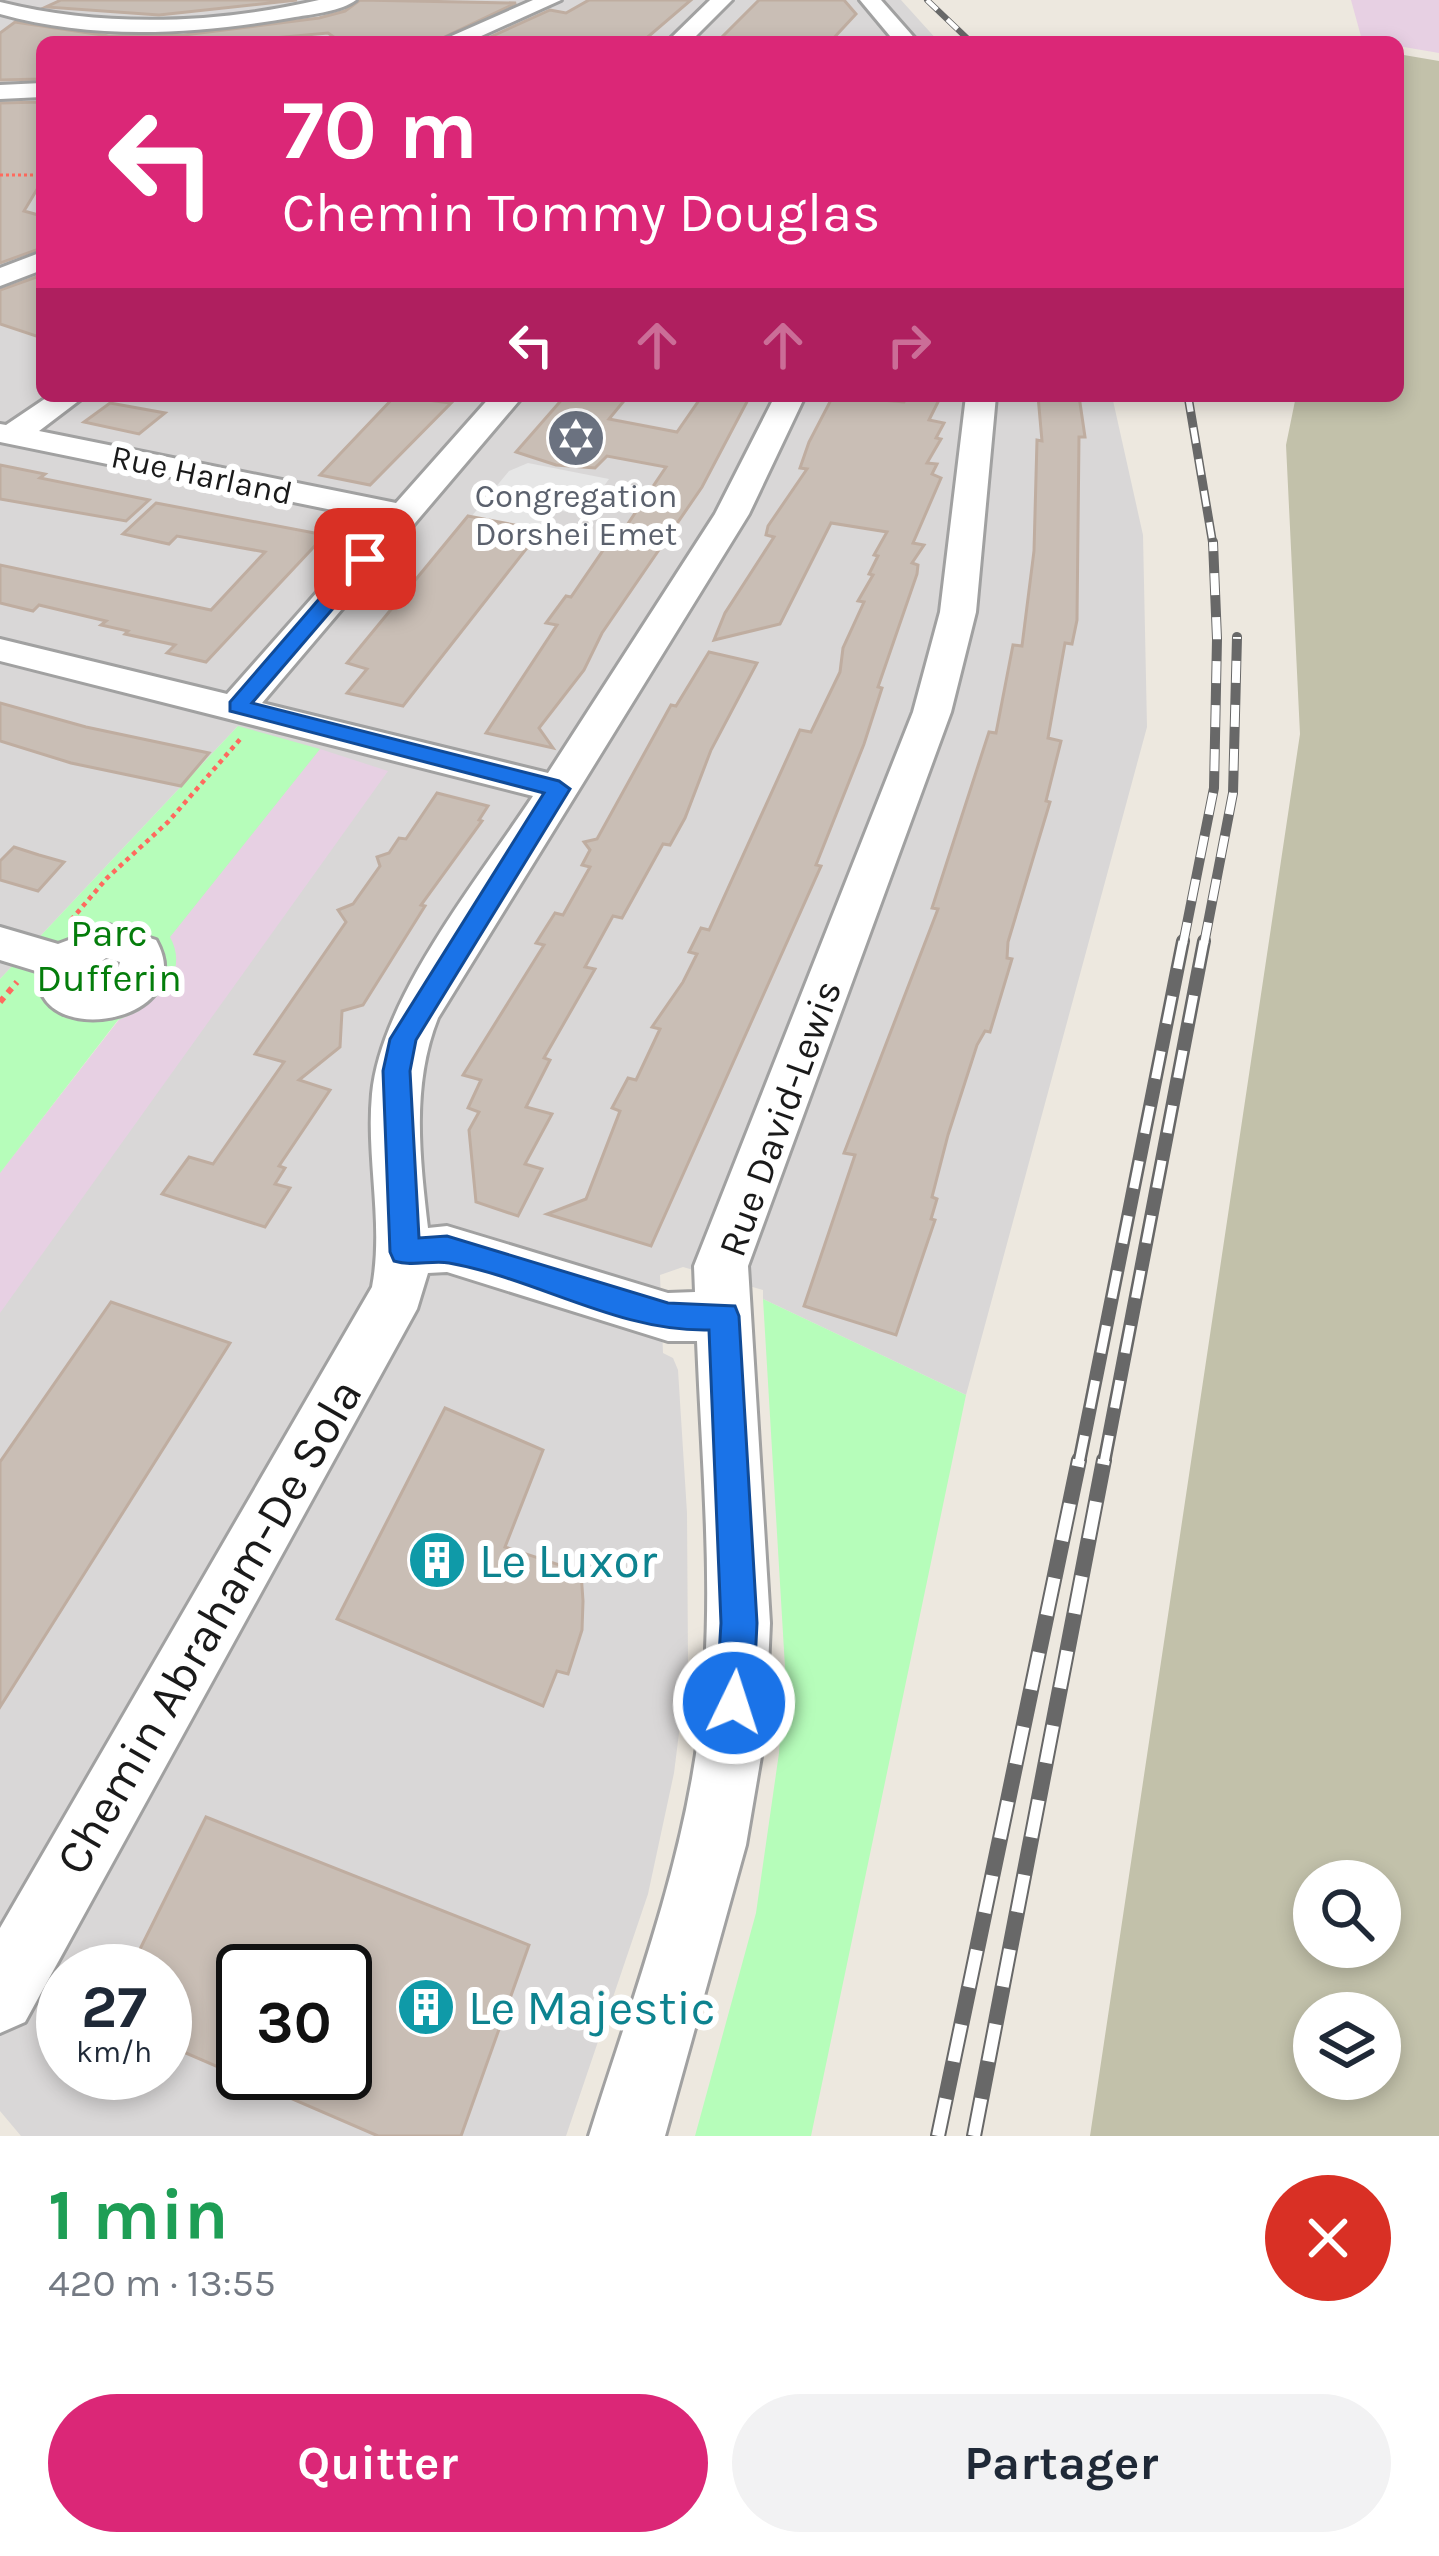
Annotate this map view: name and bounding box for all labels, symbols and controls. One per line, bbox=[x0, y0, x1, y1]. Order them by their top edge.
text: 70 m bbox=[282, 81, 478, 179]
icon: left bbox=[84, 84, 240, 240]
text: Chemin Tommy Douglas bbox=[282, 181, 880, 245]
icon: left bbox=[498, 312, 564, 378]
icon: ahead bbox=[624, 312, 690, 378]
icon: ahead bbox=[750, 312, 816, 378]
icon: right bbox=[876, 312, 942, 378]
synagogue icon: Congregation Dorshei Emet bbox=[545, 407, 607, 469]
street label: Rue Harland bbox=[108, 437, 296, 513]
place label: Congregation Dorshei Emet bbox=[475, 477, 677, 553]
pin bbox=[314, 508, 416, 610]
icon: arrive bbox=[332, 526, 398, 592]
park label: Parc Dufferin bbox=[36, 910, 182, 1001]
street label: Rue David-Lewis bbox=[709, 974, 851, 1263]
street label: Chemin Abraham-De Sola bbox=[44, 1369, 374, 1884]
building icon: Le Luxor bbox=[406, 1529, 468, 1591]
place label: Le Luxor bbox=[479, 1533, 658, 1589]
position arrow bbox=[671, 1640, 797, 1766]
map controls bbox=[1293, 1860, 1401, 2100]
button: search bbox=[1293, 1860, 1401, 1968]
speed limit sign: 30 bbox=[216, 1944, 372, 2100]
text: 27 bbox=[81, 1972, 147, 2042]
building icon: Le Majestic bbox=[395, 1976, 457, 2038]
place label: Le Majestic bbox=[468, 1980, 716, 2037]
button: layers bbox=[1293, 1992, 1401, 2100]
text: km/h bbox=[76, 2034, 152, 2070]
text: 1 min bbox=[48, 2173, 229, 2257]
button: close bbox=[1265, 2175, 1391, 2301]
text: 420 m · 13:55 bbox=[48, 2260, 276, 2306]
button: Quitter bbox=[48, 2394, 708, 2532]
button: Partager bbox=[732, 2394, 1391, 2532]

